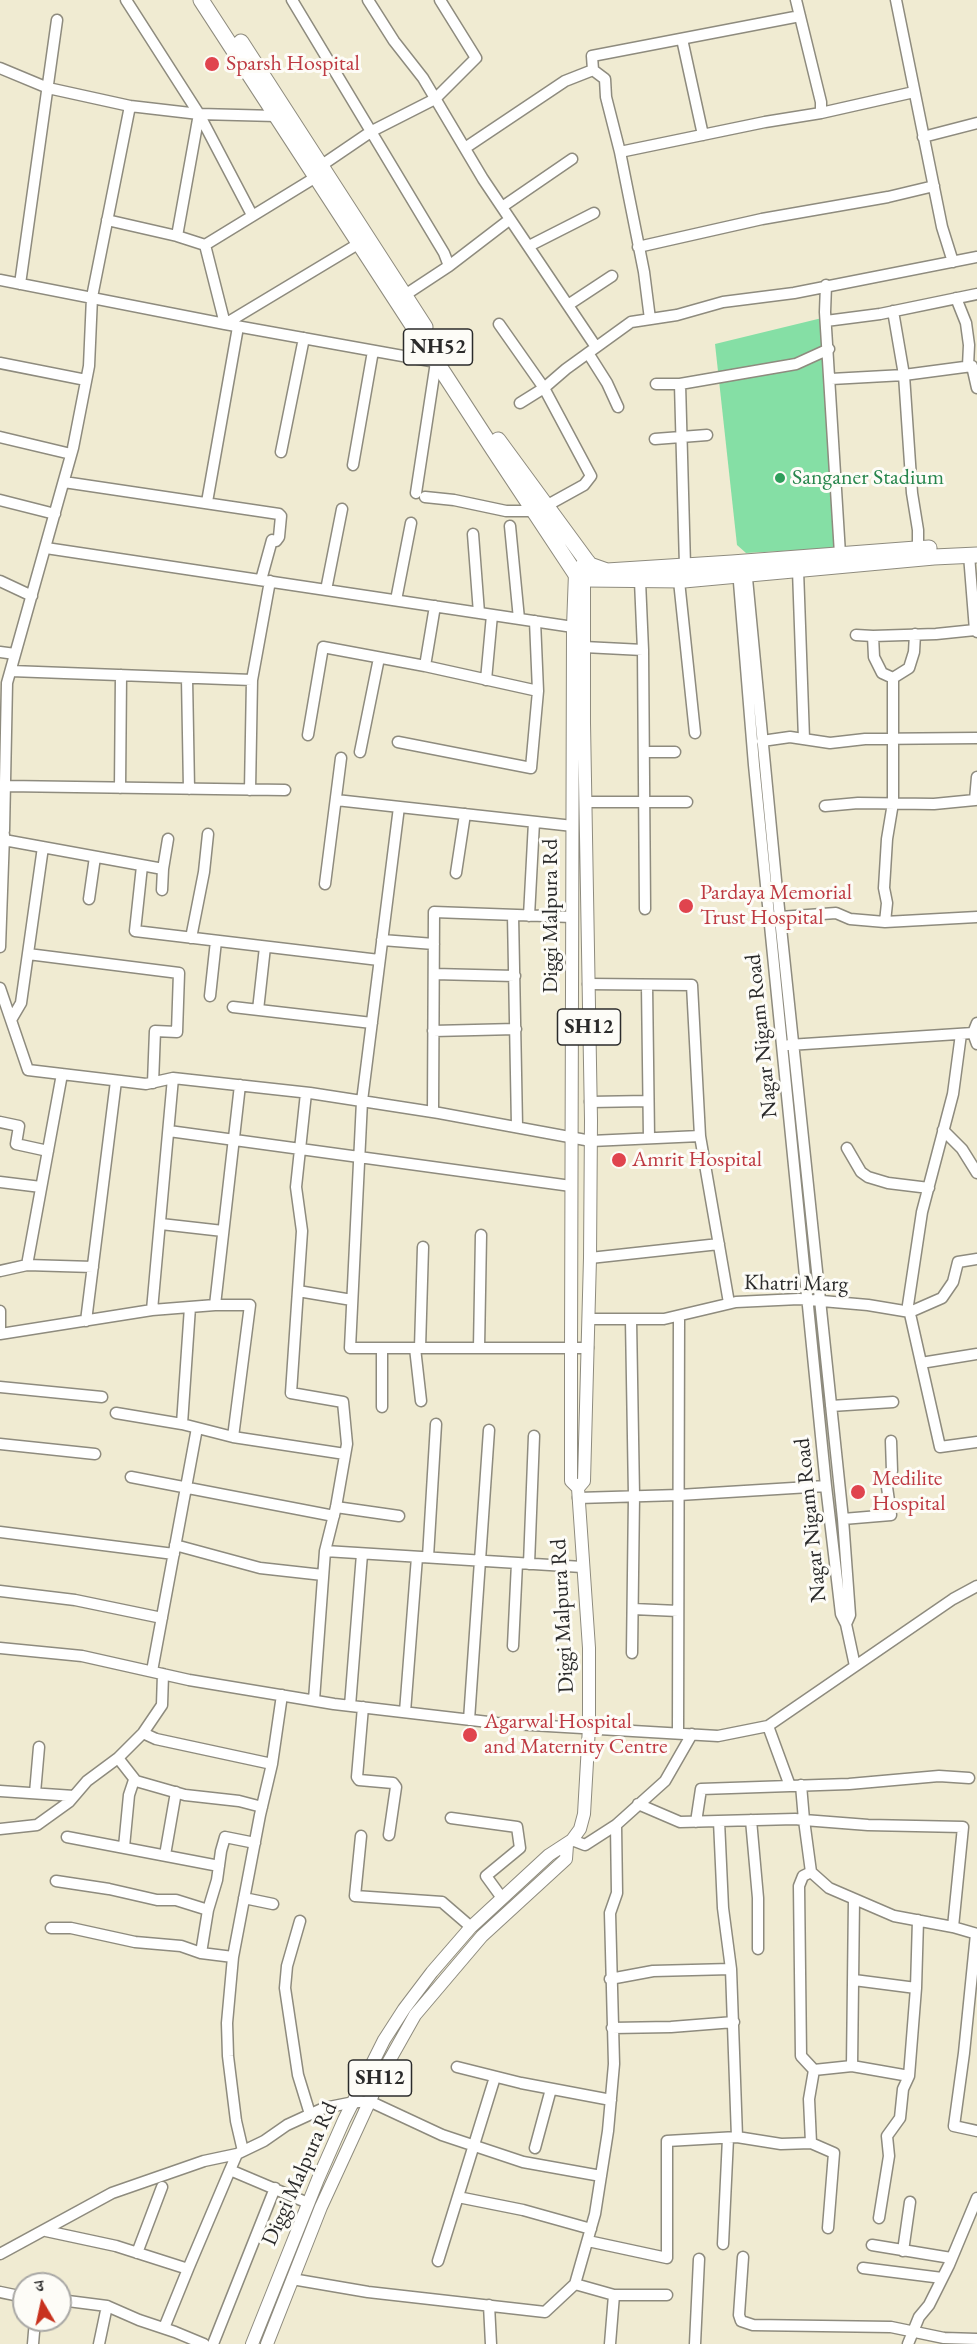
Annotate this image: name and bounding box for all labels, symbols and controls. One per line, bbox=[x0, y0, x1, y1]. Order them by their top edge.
place label: Sparsh Hospital bbox=[226, 51, 360, 77]
marker: Sparsh Hospital bbox=[203, 55, 221, 73]
road number: NH52 bbox=[404, 329, 472, 365]
place label: Sanganer Stadium bbox=[792, 465, 944, 491]
marker: Sanganer Stadium bbox=[773, 471, 787, 485]
street label: Diggi Malpura Rd bbox=[538, 839, 564, 993]
place label: Pardaya Memorial Trust Hospital bbox=[700, 880, 852, 932]
marker: Pardaya Memorial Trust Hospital bbox=[677, 897, 695, 915]
street label: Nagar Nigam Road bbox=[740, 953, 784, 1119]
road number: SH12 bbox=[558, 1009, 620, 1045]
place label: Amrit Hospital bbox=[632, 1147, 762, 1173]
marker: Amrit Hospital bbox=[610, 1151, 628, 1169]
street label: Khatri Marg bbox=[744, 1270, 848, 1298]
street label: Nagar Nigam Road bbox=[789, 1437, 833, 1603]
place label: Medilite Hospital bbox=[872, 1466, 946, 1518]
marker: Medilite Hospital bbox=[849, 1483, 867, 1501]
street label: Diggi Malpura Rd bbox=[546, 1538, 580, 1694]
place label: Agarwal Hospital and Maternity Centre bbox=[484, 1709, 668, 1760]
marker: Agarwal Hospital and Maternity Centre bbox=[461, 1726, 479, 1744]
road number: SH12 bbox=[348, 2060, 412, 2096]
street label: Diggi Malpura Rd bbox=[256, 2098, 344, 2250]
north arrow bbox=[12, 2272, 72, 2332]
text: उ bbox=[34, 2275, 45, 2297]

